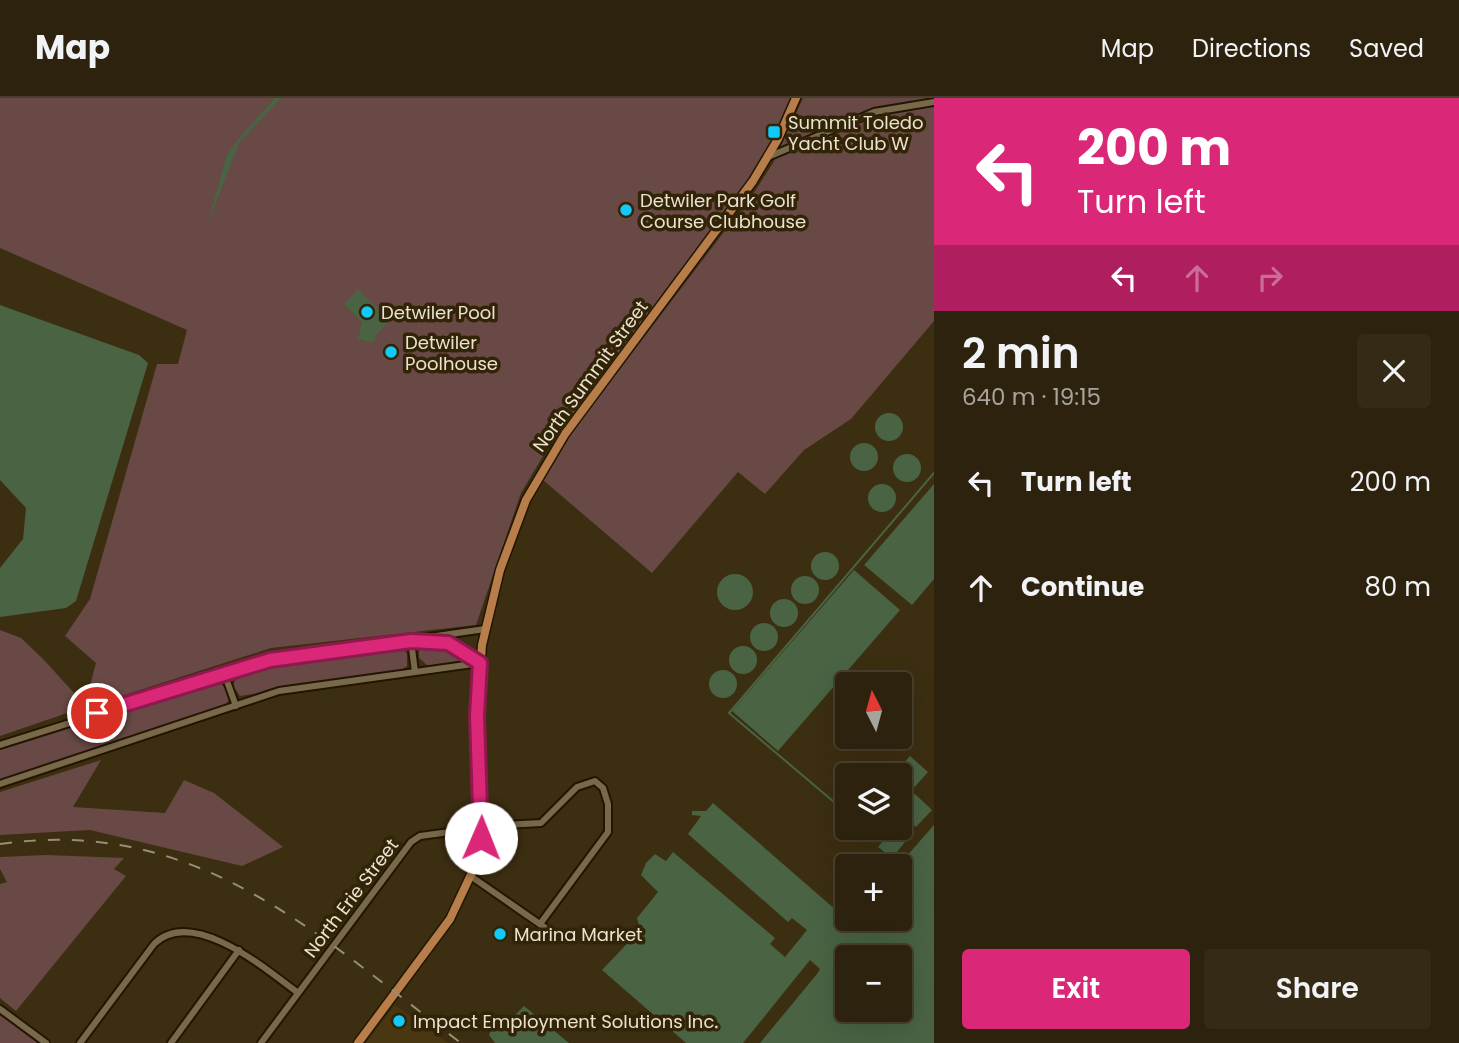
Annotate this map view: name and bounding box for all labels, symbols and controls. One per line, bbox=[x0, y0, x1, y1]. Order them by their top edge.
text: Map bbox=[35, 24, 110, 71]
text: Map bbox=[1101, 32, 1154, 65]
text: Directions bbox=[1192, 32, 1311, 65]
text: Saved bbox=[1349, 32, 1424, 65]
place label: Summit Toledo Yacht Club W bbox=[788, 110, 924, 156]
text: 200 m bbox=[1077, 114, 1231, 182]
marker: Summit Toledo Yacht Club W bbox=[766, 124, 782, 140]
icon: left bbox=[962, 126, 1053, 217]
text: Turn left bbox=[1077, 179, 1206, 224]
place label: Detwiler Park Golf Course Clubhouse bbox=[640, 188, 806, 234]
marker: Detwiler Park Golf Course Clubhouse bbox=[618, 202, 634, 218]
icon: left bbox=[1105, 259, 1143, 297]
icon: ahead bbox=[1178, 259, 1216, 297]
icon: right bbox=[1251, 259, 1289, 297]
street label: North Summit Street bbox=[527, 295, 653, 457]
place label: Detwiler Pool bbox=[381, 300, 496, 325]
marker: Detwiler Pool bbox=[359, 304, 375, 320]
text: 2 min bbox=[962, 324, 1080, 383]
place label: Detwiler Poolhouse bbox=[405, 330, 498, 376]
button: close bbox=[1357, 334, 1431, 408]
marker: Detwiler Poolhouse bbox=[383, 344, 399, 360]
text: 640 m · 19:15 bbox=[962, 381, 1101, 413]
icon: left bbox=[962, 464, 1000, 502]
text: Turn left bbox=[1021, 464, 1132, 500]
text: 200 m bbox=[1350, 464, 1431, 500]
icon: ahead bbox=[962, 569, 1000, 607]
text: Continue bbox=[1021, 569, 1144, 605]
text: 80 m bbox=[1365, 569, 1431, 605]
north arrow bbox=[835, 672, 912, 749]
map controls bbox=[835, 672, 912, 1022]
pin bbox=[67, 683, 127, 743]
icon: arrive bbox=[78, 694, 116, 732]
button: layers bbox=[835, 763, 912, 840]
position arrow bbox=[444, 801, 518, 875]
street label: North Erie Street bbox=[298, 833, 404, 963]
button: + bbox=[835, 854, 912, 931]
place label: Marina Market bbox=[514, 922, 643, 947]
marker: Marina Market bbox=[492, 926, 508, 942]
button: − bbox=[835, 945, 912, 1022]
button: Exit bbox=[962, 949, 1190, 1029]
button: Share bbox=[1204, 949, 1431, 1029]
place label: Impact Employment Solutions Inc. bbox=[413, 1009, 718, 1034]
marker: Impact Employment Solutions Inc. bbox=[391, 1013, 407, 1029]

